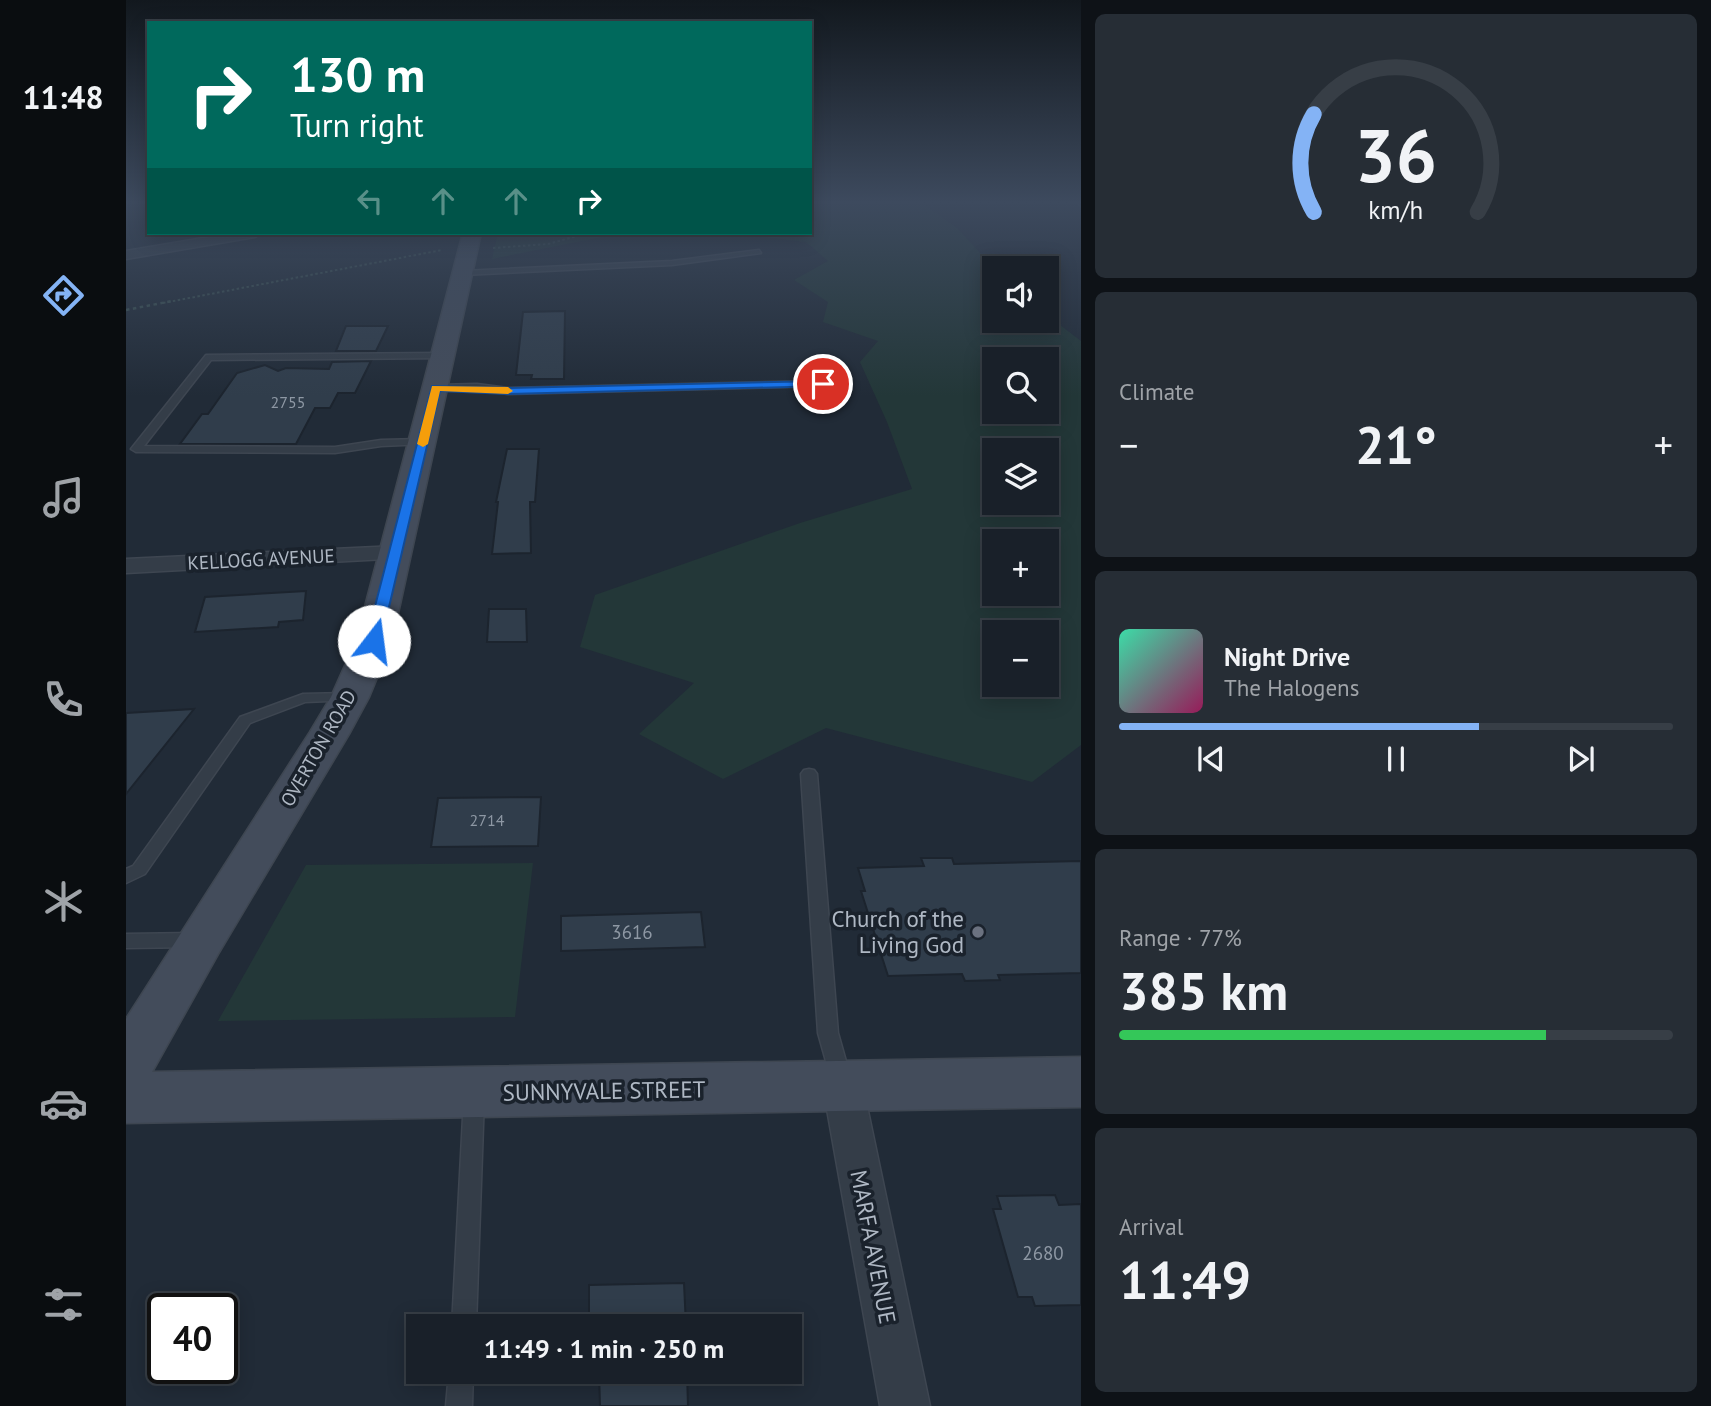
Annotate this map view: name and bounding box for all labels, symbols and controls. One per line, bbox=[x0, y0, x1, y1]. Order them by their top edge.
text: 130 m bbox=[290, 42, 425, 106]
icon: right bbox=[175, 49, 266, 140]
text: 11:48 bbox=[22, 76, 104, 118]
text: Turn right bbox=[290, 104, 424, 146]
text: 36 bbox=[1355, 109, 1437, 203]
icon: left bbox=[351, 182, 389, 220]
icon: ahead bbox=[424, 182, 462, 220]
icon: ahead bbox=[497, 182, 535, 220]
icon: right bbox=[570, 182, 608, 220]
text: km/h bbox=[1369, 194, 1423, 226]
map controls bbox=[982, 256, 1059, 697]
button: sound bbox=[982, 256, 1059, 333]
icon: directions bbox=[39, 271, 88, 320]
button: search bbox=[982, 347, 1059, 424]
pin bbox=[793, 354, 853, 414]
icon: arrive bbox=[804, 365, 842, 403]
text: Climate bbox=[1119, 377, 1194, 406]
house number: 2755 bbox=[271, 392, 305, 412]
text: 21° bbox=[1355, 411, 1437, 478]
text: − bbox=[1119, 420, 1138, 469]
text: + bbox=[1654, 420, 1673, 469]
button: layers bbox=[982, 438, 1059, 515]
icon: music bbox=[39, 473, 88, 522]
button: + bbox=[982, 529, 1059, 606]
street label: KELLOGG AVENUE bbox=[187, 543, 335, 575]
position arrow bbox=[337, 604, 411, 678]
button: − bbox=[982, 620, 1059, 697]
text: Night Drive bbox=[1224, 640, 1350, 673]
text: The Halogens bbox=[1224, 673, 1359, 702]
icon: phone bbox=[39, 675, 88, 724]
street label: OVERTON ROAD bbox=[275, 685, 361, 811]
icon: previous bbox=[1192, 740, 1230, 778]
icon: pause bbox=[1377, 740, 1415, 778]
icon: next bbox=[1562, 740, 1600, 778]
house number: 2714 bbox=[470, 810, 505, 830]
icon: climate bbox=[39, 877, 88, 926]
place label: Church of the Living God bbox=[831, 904, 964, 959]
house number: 3616 bbox=[611, 920, 653, 944]
text: Range · 77% bbox=[1119, 923, 1242, 952]
marker: Church of the Living God bbox=[970, 924, 986, 940]
text: 385 km bbox=[1119, 957, 1288, 1024]
street label: SUNNYVALE STREET bbox=[502, 1074, 706, 1107]
icon: car bbox=[39, 1079, 88, 1128]
street label: MARFA AVENUE bbox=[844, 1168, 903, 1326]
text: Arrival bbox=[1119, 1212, 1183, 1241]
house number: 2680 bbox=[1022, 1241, 1064, 1265]
text: 11:49 bbox=[1119, 1246, 1251, 1313]
icon: filters bbox=[39, 1280, 88, 1329]
speed limit sign: 40 bbox=[147, 1293, 238, 1384]
text: 11:49 · 1 min · 250 m bbox=[484, 1332, 724, 1365]

